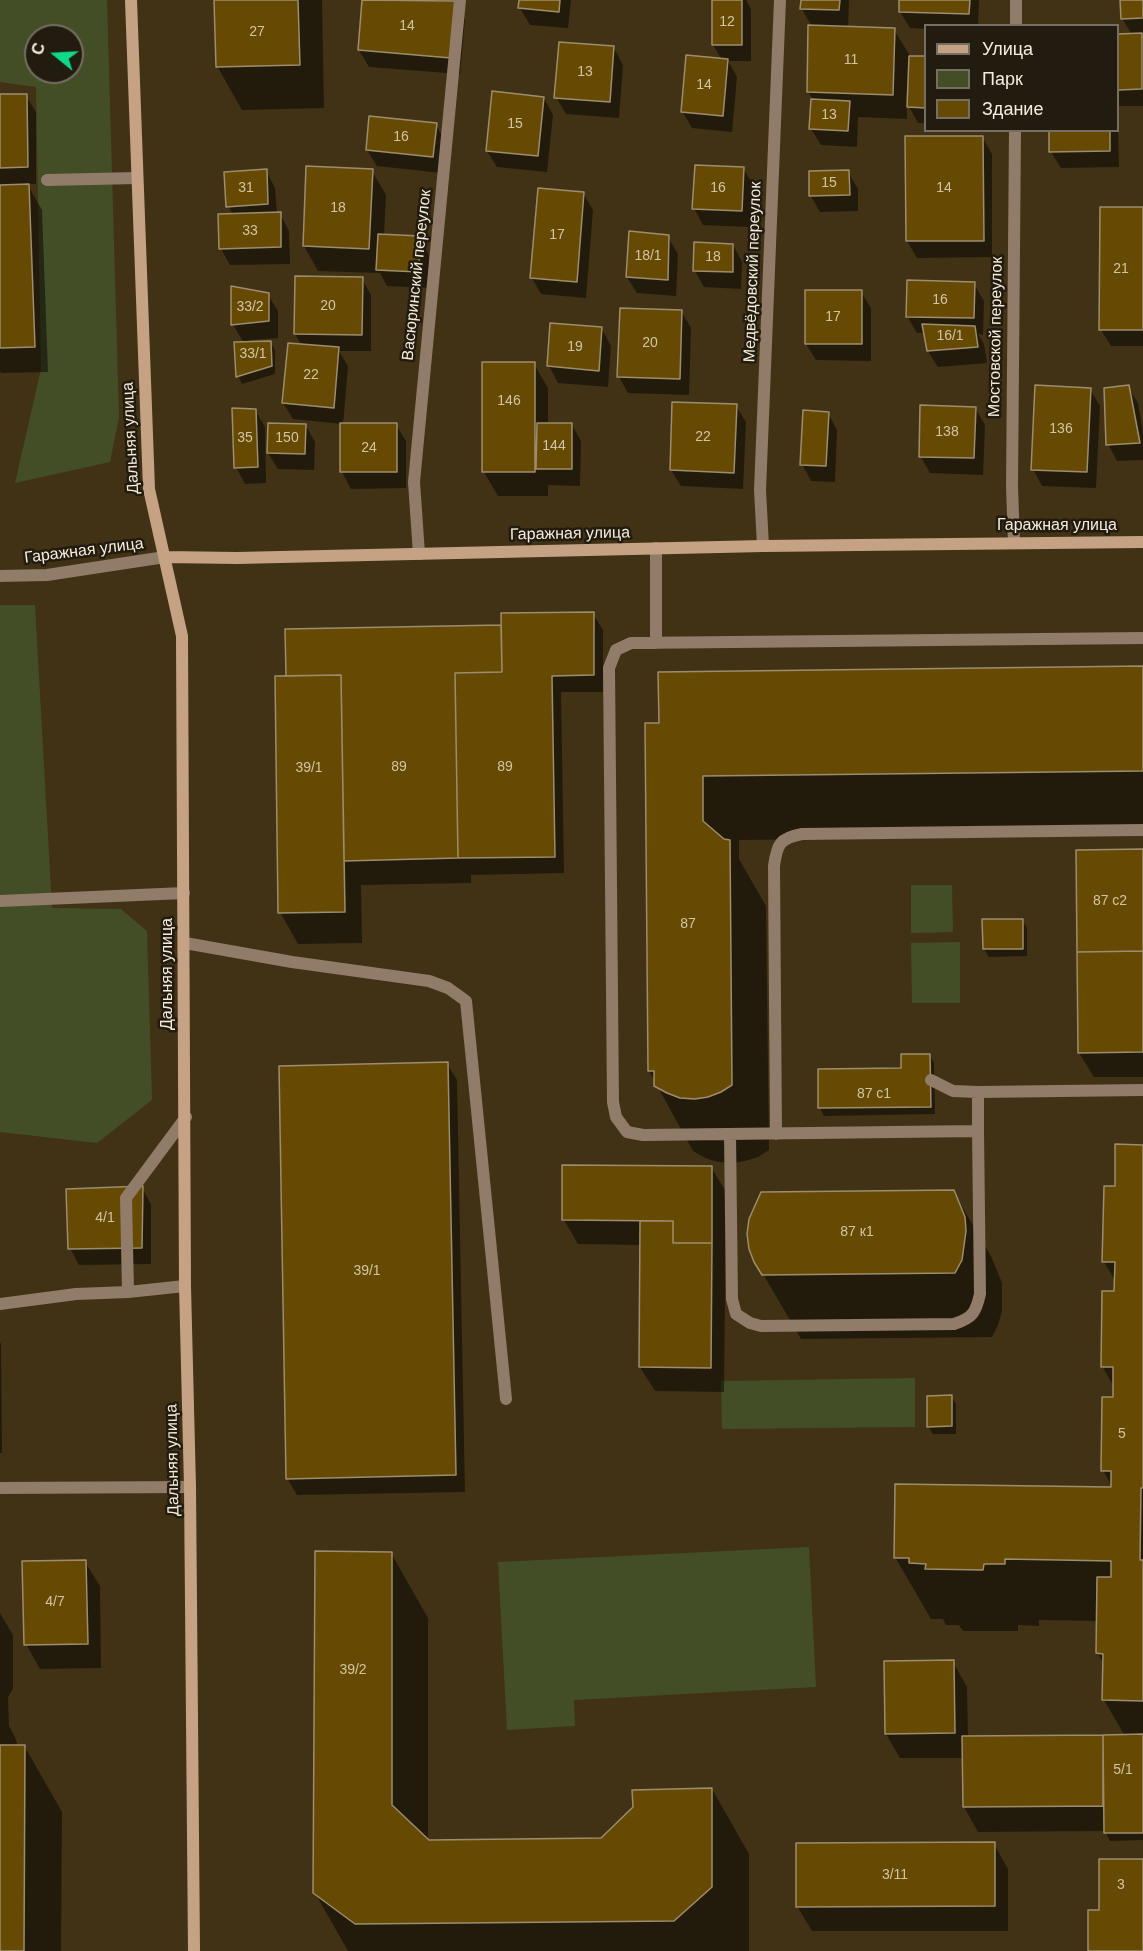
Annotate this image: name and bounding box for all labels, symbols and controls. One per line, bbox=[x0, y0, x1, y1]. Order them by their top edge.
house number: 12 bbox=[719, 14, 735, 30]
house number: 14 bbox=[399, 18, 415, 34]
north arrow bbox=[24, 24, 84, 84]
house number: 27 bbox=[249, 24, 265, 40]
legend bbox=[924, 24, 1119, 132]
text: Улица bbox=[982, 39, 1033, 59]
text: С bbox=[28, 41, 48, 57]
house number: 11 bbox=[844, 52, 858, 68]
house number: 13 bbox=[577, 64, 593, 80]
text: Парк bbox=[982, 69, 1023, 89]
house number: 14 bbox=[696, 77, 712, 93]
text: Здание bbox=[982, 99, 1043, 119]
house number: 13 bbox=[821, 107, 837, 123]
house number: 15 bbox=[507, 116, 523, 132]
house number: 16 bbox=[393, 129, 409, 145]
house number: 15 bbox=[821, 175, 837, 191]
house number: 31 bbox=[238, 180, 254, 196]
house number: 16 bbox=[710, 180, 726, 196]
house number: 14 bbox=[936, 180, 952, 196]
street label: Медвёдовский переулок bbox=[740, 181, 766, 363]
street label: Васюринский переулок bbox=[398, 189, 436, 361]
house number: 18 bbox=[330, 200, 346, 216]
house number: 33 bbox=[242, 223, 258, 239]
house number: 17 bbox=[549, 227, 565, 243]
house number: 18/1 bbox=[634, 248, 662, 264]
house number: 18 bbox=[705, 249, 721, 265]
street label: Мостовской переулок bbox=[985, 257, 1007, 417]
house number: 21 bbox=[1113, 261, 1129, 277]
house number: 16 bbox=[932, 292, 948, 308]
house number: 20 bbox=[320, 298, 336, 314]
house number: 33/2 bbox=[236, 299, 264, 315]
house number: 17 bbox=[825, 309, 841, 325]
house number: 16/1 bbox=[936, 328, 964, 344]
house number: 20 bbox=[642, 335, 658, 351]
house number: 19 bbox=[567, 339, 583, 355]
house number: 33/1 bbox=[239, 346, 267, 362]
house number: 22 bbox=[303, 367, 319, 383]
street label: Дальняя улица bbox=[118, 382, 144, 494]
house number: 146 bbox=[497, 393, 521, 409]
house number: 136 bbox=[1049, 421, 1073, 437]
house number: 138 bbox=[935, 424, 959, 440]
house number: 22 bbox=[695, 429, 711, 445]
house number: 35 bbox=[237, 430, 253, 446]
house number: 150 bbox=[275, 430, 299, 446]
house number: 144 bbox=[542, 438, 566, 454]
house number: 24 bbox=[361, 440, 377, 456]
street label: Гаражная улица bbox=[997, 516, 1117, 536]
street label: Гаражная улица bbox=[510, 523, 630, 545]
street label: Гаражная улица bbox=[23, 534, 145, 568]
house number: 89 bbox=[391, 759, 407, 775]
house number: 89 bbox=[497, 759, 513, 775]
house number: 39/1 bbox=[295, 760, 323, 776]
house number: 87 с2 bbox=[1093, 893, 1127, 909]
house number: 87 bbox=[680, 916, 696, 932]
street label: Дальняя улица bbox=[158, 918, 178, 1030]
house number: 87 с1 bbox=[857, 1086, 891, 1102]
house number: 4/1 bbox=[95, 1210, 115, 1226]
house number: 87 к1 bbox=[840, 1224, 874, 1240]
house number: 39/1 bbox=[353, 1263, 381, 1279]
street label: Дальняя улица bbox=[162, 1404, 184, 1516]
house number: 5 bbox=[1118, 1426, 1126, 1442]
house number: 4/7 bbox=[45, 1594, 65, 1610]
house number: 39/2 bbox=[339, 1662, 367, 1678]
house number: 5/1 bbox=[1113, 1762, 1133, 1778]
house number: 3/11 bbox=[882, 1867, 908, 1883]
house number: 3 bbox=[1117, 1877, 1125, 1893]

